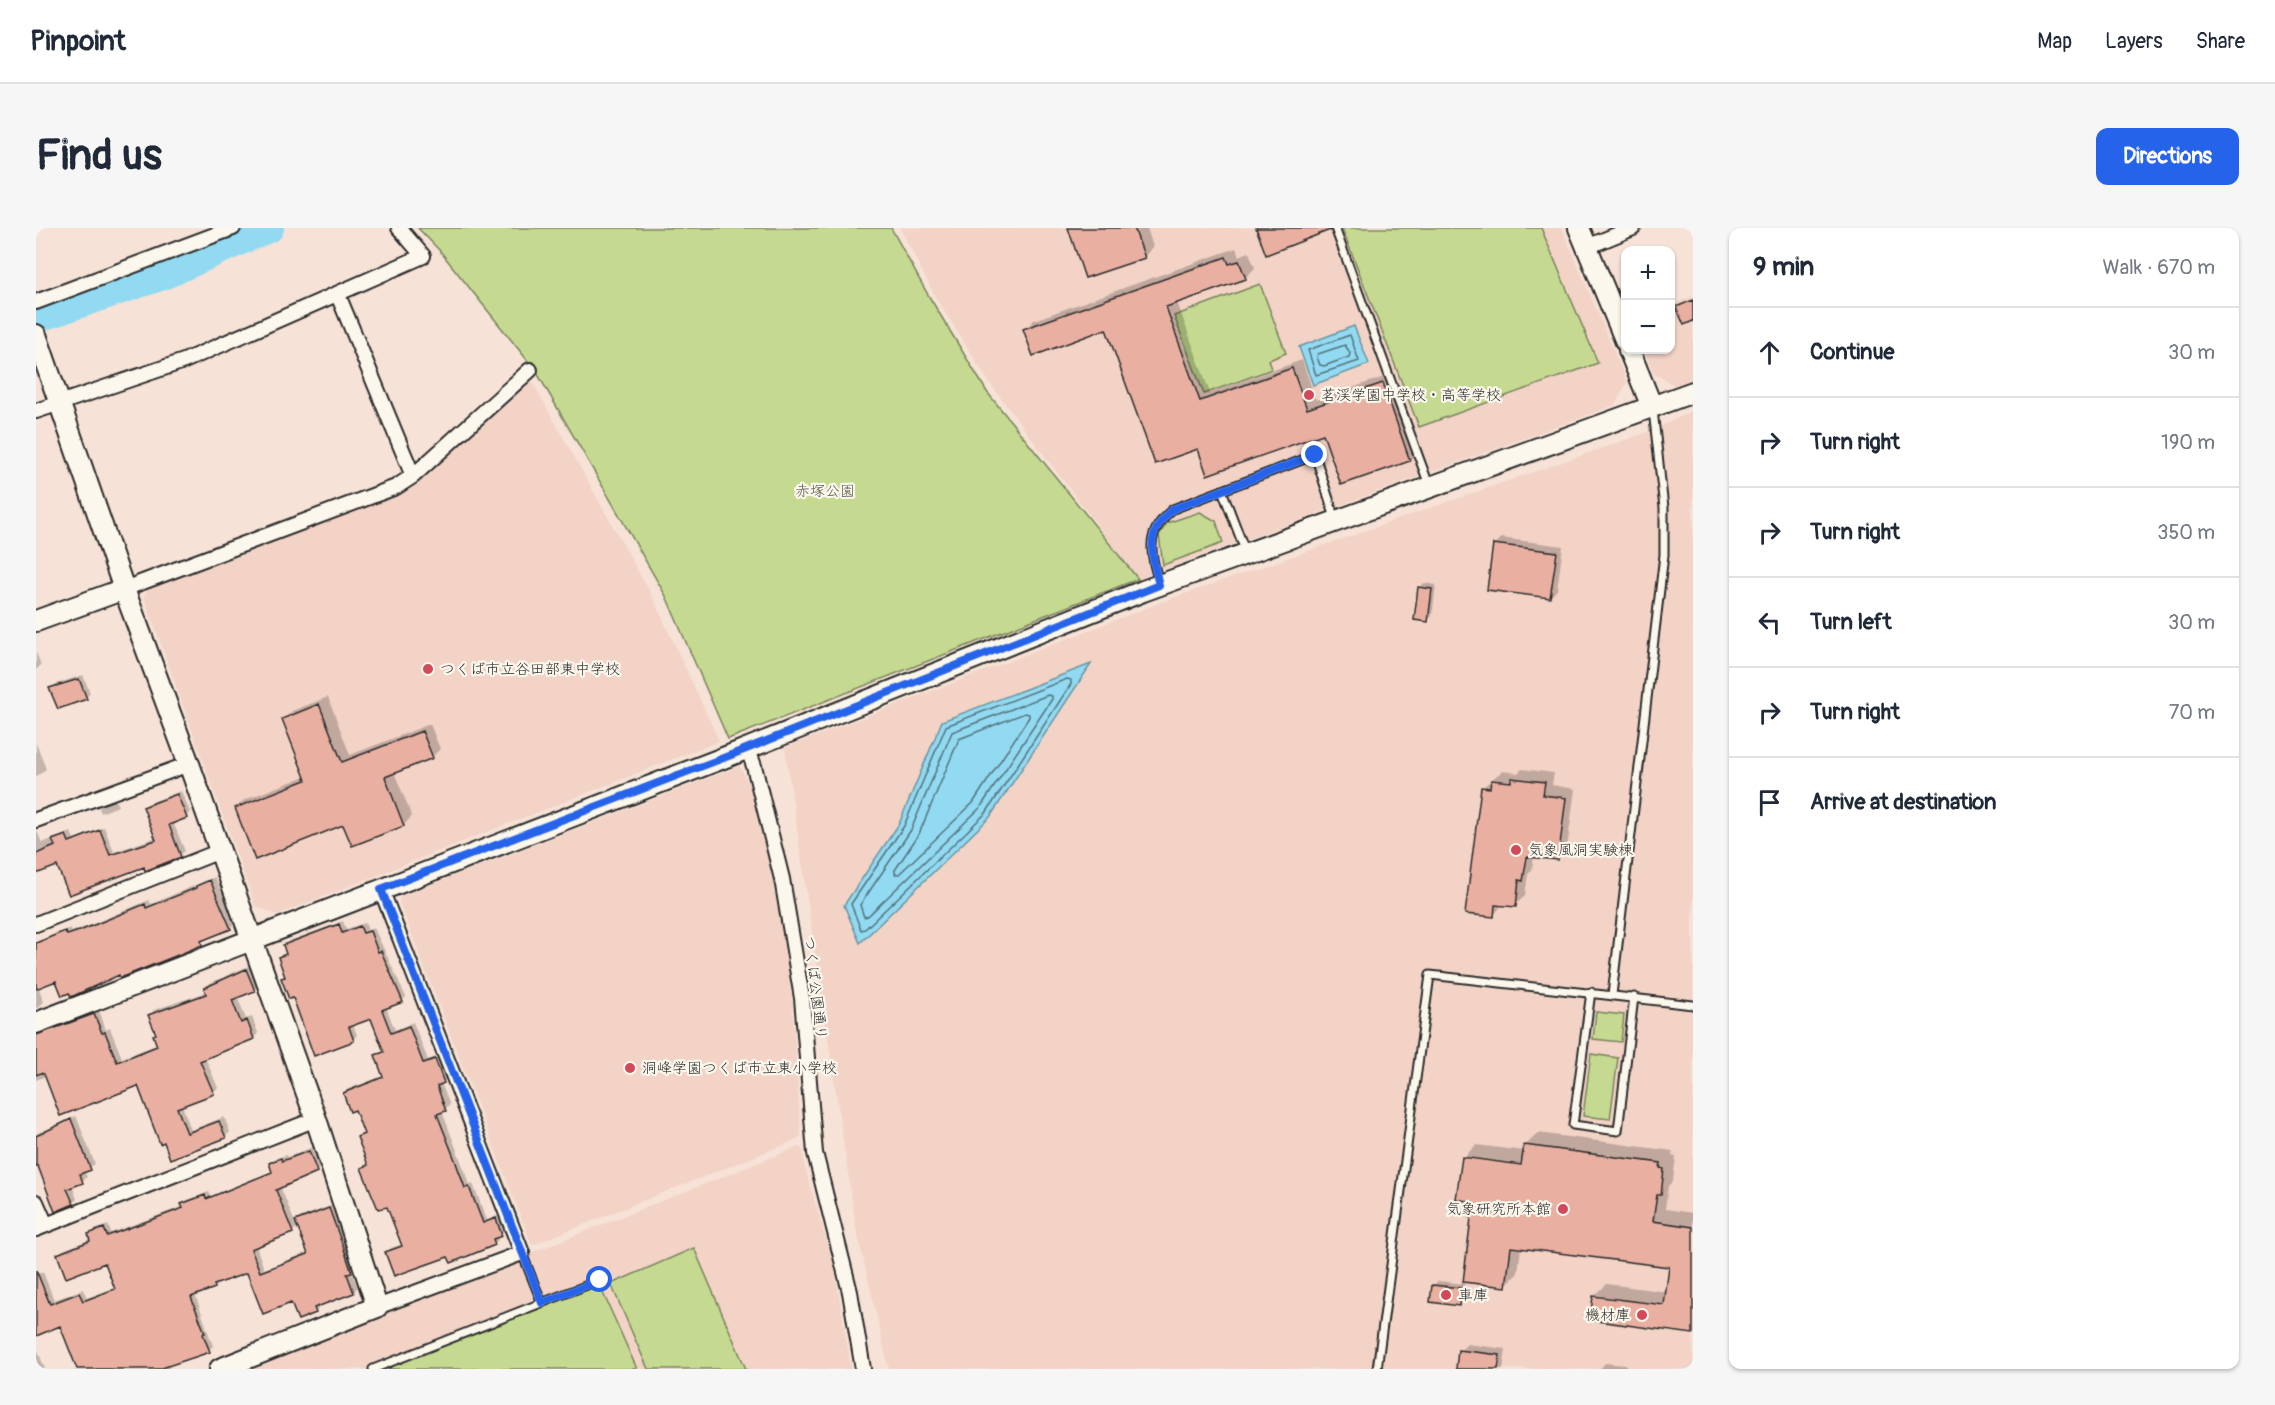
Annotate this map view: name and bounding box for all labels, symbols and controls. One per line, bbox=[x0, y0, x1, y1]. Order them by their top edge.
text: Pinpoint bbox=[30, 24, 126, 59]
text: Map bbox=[2037, 28, 2072, 55]
text: Layers bbox=[2105, 28, 2163, 55]
text: Share bbox=[2196, 28, 2245, 55]
button: Directions bbox=[2096, 128, 2239, 185]
text: Find us bbox=[36, 130, 162, 182]
map controls bbox=[1621, 246, 1675, 354]
button: + bbox=[1621, 246, 1675, 300]
text: 9 min bbox=[1753, 251, 1814, 283]
text: Walk · 670 m bbox=[2103, 255, 2215, 280]
button: − bbox=[1621, 300, 1675, 354]
icon: ahead bbox=[1753, 336, 1786, 369]
text: Continue bbox=[1810, 338, 1894, 366]
text: 30 m bbox=[2168, 340, 2215, 365]
place label: 茗渓学園中学校・高等学校 bbox=[1321, 386, 1501, 405]
marker: 茗渓学園中学校・高等学校 bbox=[1302, 388, 1316, 402]
icon: right bbox=[1753, 426, 1786, 459]
text: Turn right bbox=[1810, 428, 1900, 456]
text: 190 m bbox=[2161, 430, 2215, 455]
route end bbox=[1301, 441, 1327, 467]
park label: 赤塚公園 bbox=[795, 482, 855, 501]
icon: right bbox=[1753, 516, 1786, 549]
text: Turn right bbox=[1810, 518, 1900, 546]
text: 350 m bbox=[2157, 520, 2215, 545]
icon: left bbox=[1753, 606, 1786, 639]
text: Turn left bbox=[1810, 608, 1892, 636]
text: 30 m bbox=[2168, 610, 2215, 635]
place label: つくば市立谷田部東中学校 bbox=[440, 660, 620, 679]
marker: つくば市立谷田部東中学校 bbox=[421, 662, 435, 676]
icon: right bbox=[1753, 696, 1786, 729]
text: Turn right bbox=[1810, 698, 1900, 726]
text: 70 m bbox=[2169, 700, 2215, 725]
icon: arrive bbox=[1753, 786, 1786, 819]
text: Arrive at destination bbox=[1810, 788, 1996, 816]
place label: 気象風洞実験棟 bbox=[1528, 841, 1633, 860]
marker: 気象風洞実験棟 bbox=[1509, 843, 1523, 857]
street label: つくば公園通り bbox=[799, 935, 831, 1041]
place label: 洞峰学園つくば市立東小学校 bbox=[642, 1059, 837, 1078]
marker: 洞峰学園つくば市立東小学校 bbox=[623, 1061, 637, 1075]
place label: 気象研究所本館 bbox=[1446, 1200, 1551, 1219]
marker: 気象研究所本館 bbox=[1556, 1202, 1570, 1216]
route start bbox=[586, 1266, 612, 1292]
place label: 車庫 bbox=[1458, 1286, 1488, 1305]
marker: 車庫 bbox=[1439, 1288, 1453, 1302]
place label: 機材庫 bbox=[1585, 1306, 1630, 1325]
marker: 機材庫 bbox=[1635, 1308, 1649, 1322]

